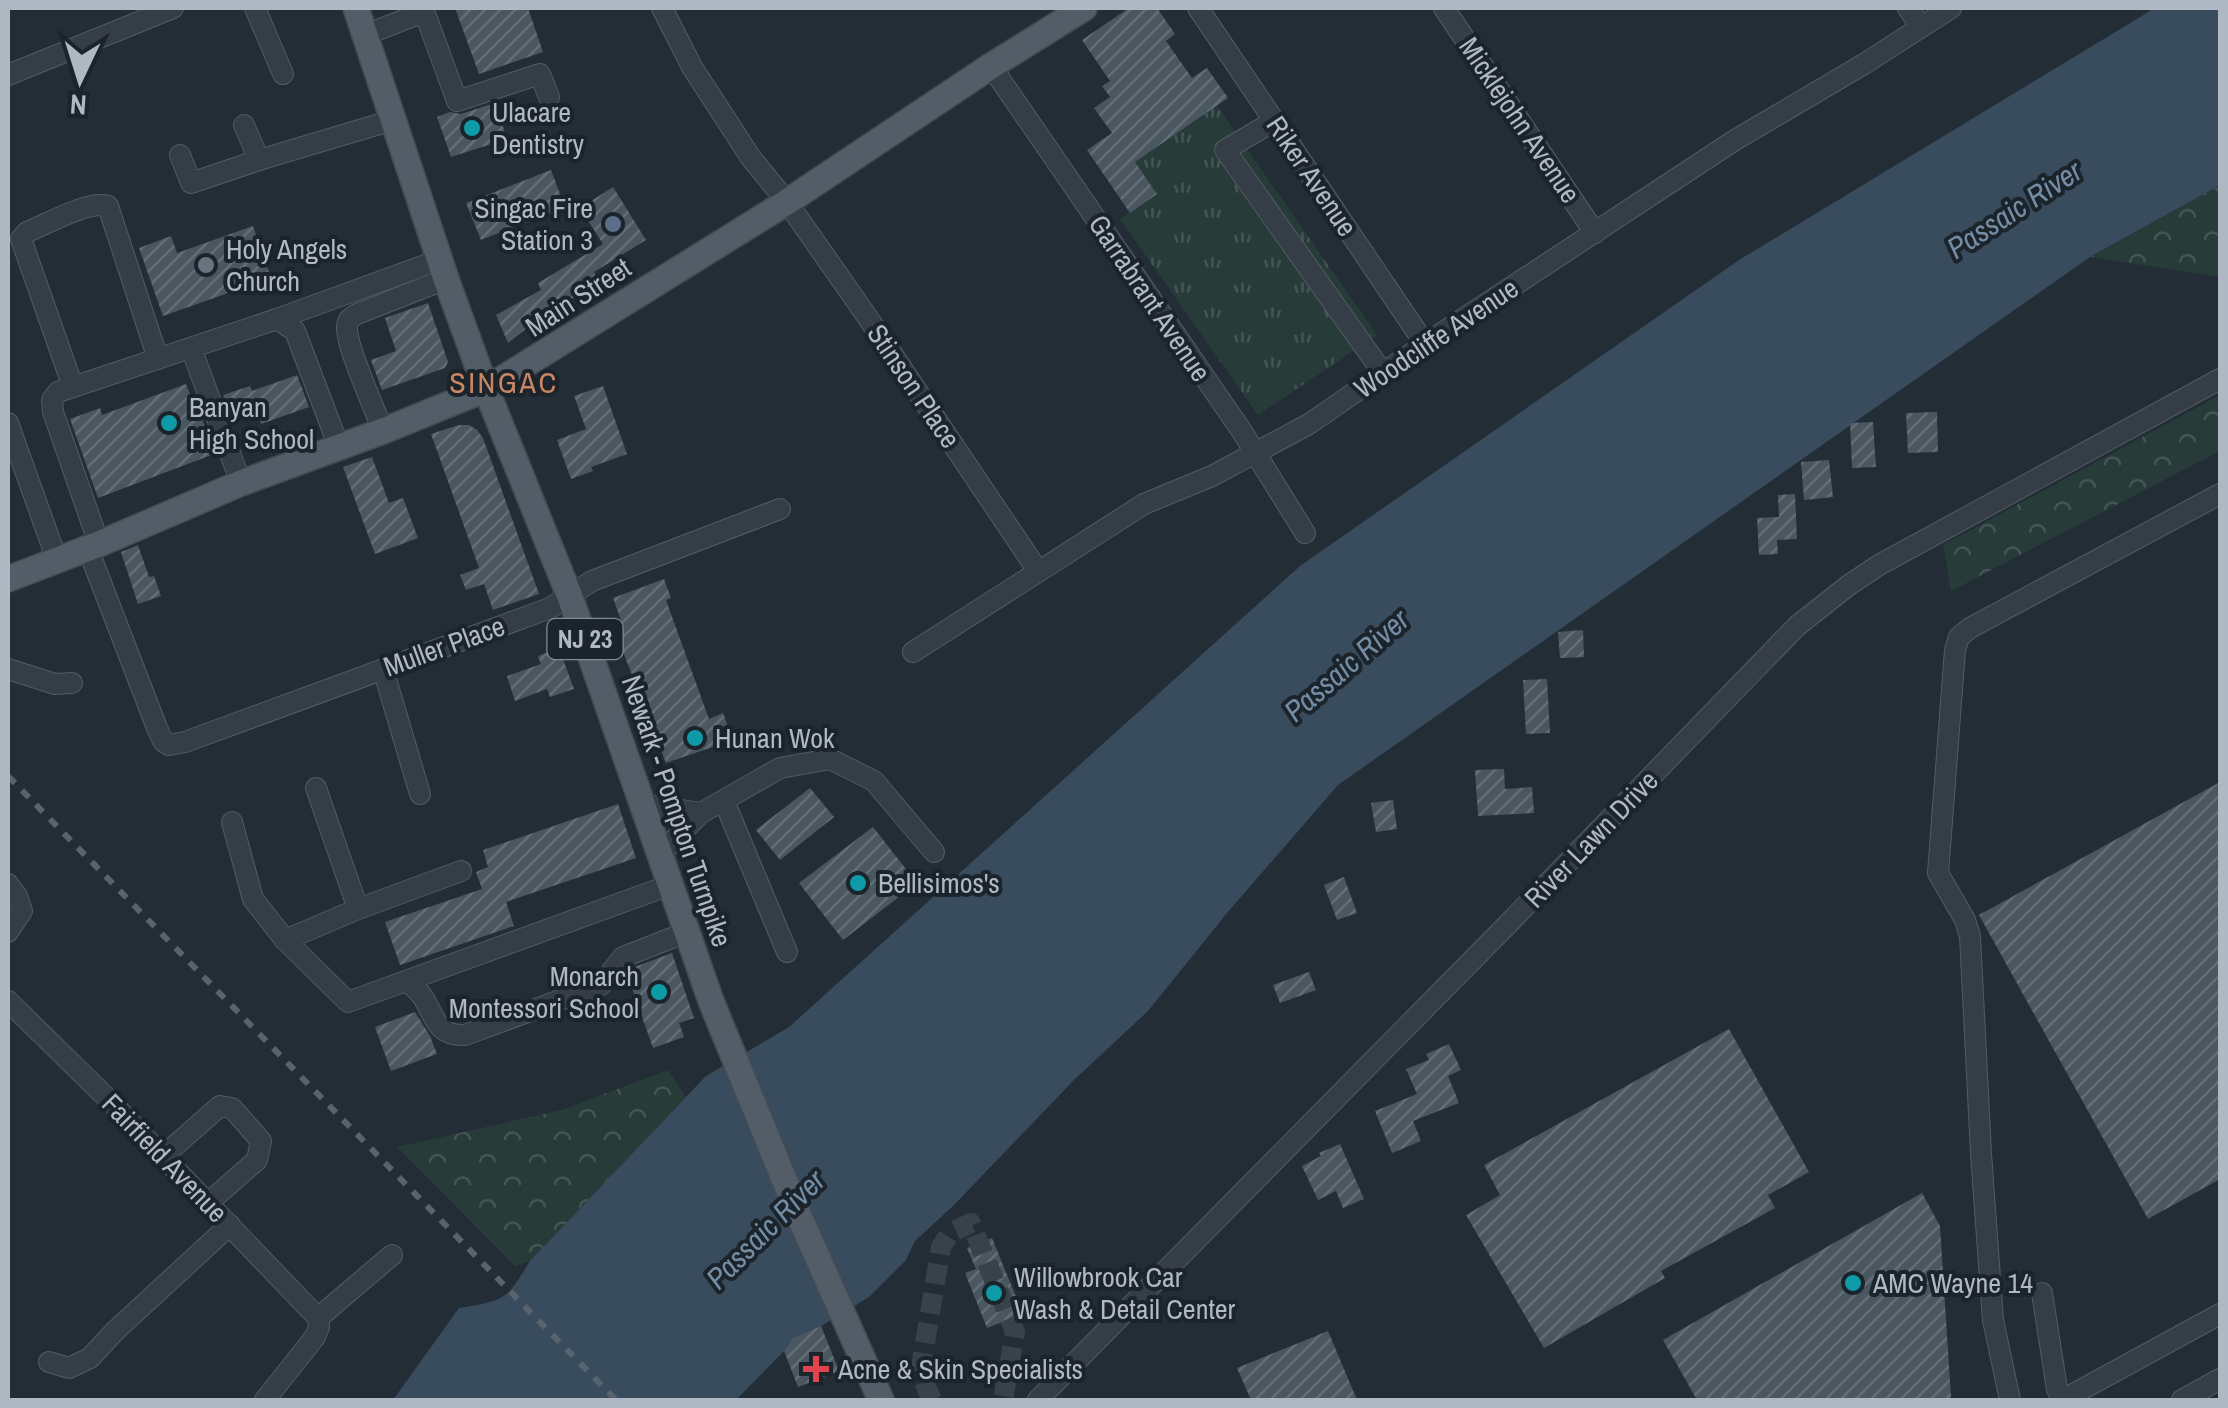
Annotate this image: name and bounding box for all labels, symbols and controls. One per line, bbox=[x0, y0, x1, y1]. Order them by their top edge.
north arrow bbox=[30, 30, 130, 130]
street label: Micklejohn Avenue bbox=[1450, 30, 1590, 210]
text: N bbox=[69, 85, 88, 124]
place label: Ulacare Dentistry bbox=[492, 93, 584, 163]
street label: Riker Avenue bbox=[1258, 108, 1366, 244]
marker: Ulacare Dentistry bbox=[461, 117, 483, 139]
water label: Passaic River bbox=[1939, 150, 2090, 267]
place label: Singac Fire Station 3 bbox=[474, 189, 593, 259]
street label: Garrabrant Avenue bbox=[1080, 207, 1220, 389]
marker: Singac Fire Station 3 bbox=[602, 213, 624, 235]
place label: Holy Angels Church bbox=[226, 230, 347, 300]
street label: Main Street bbox=[518, 249, 638, 345]
marker: Holy Angels Church bbox=[195, 254, 217, 276]
street label: Woodcliffe Avenue bbox=[1346, 269, 1526, 407]
street label: Stinson Place bbox=[859, 317, 969, 455]
district label: SINGAC bbox=[449, 362, 559, 402]
place label: Banyan High School bbox=[189, 388, 314, 458]
marker: Banyan High School bbox=[158, 412, 180, 434]
water label: Passaic River bbox=[1275, 599, 1418, 730]
street label: Muller Place bbox=[378, 607, 510, 685]
road number: NJ 23 bbox=[548, 619, 622, 659]
street label: Newark - Pompton Turnpike bbox=[613, 670, 741, 952]
place label: Hunan Wok bbox=[715, 719, 835, 757]
marker: Hunan Wok bbox=[684, 727, 706, 749]
street label: River Lawn Drive bbox=[1516, 762, 1666, 916]
place label: Bellisimos's bbox=[878, 864, 1000, 902]
marker: Bellisimos's bbox=[847, 872, 869, 894]
place label: Monarch Montessori School bbox=[449, 957, 639, 1027]
marker: Monarch Montessori School bbox=[648, 981, 670, 1003]
street label: Fairfield Avenue bbox=[94, 1085, 236, 1231]
water label: Passaic River bbox=[697, 1160, 834, 1297]
place label: Willowbrook Car Wash & Detail Center bbox=[1014, 1258, 1236, 1328]
place label: AMC Wayne 14 bbox=[1872, 1264, 2033, 1302]
marker: AMC Wayne 14 bbox=[1842, 1272, 1864, 1294]
marker: Willowbrook Car Wash & Detail Center bbox=[983, 1282, 1005, 1304]
place label: Acne & Skin Specialists bbox=[837, 1350, 1083, 1388]
marker: Acne & Skin Specialists bbox=[803, 1356, 829, 1382]

